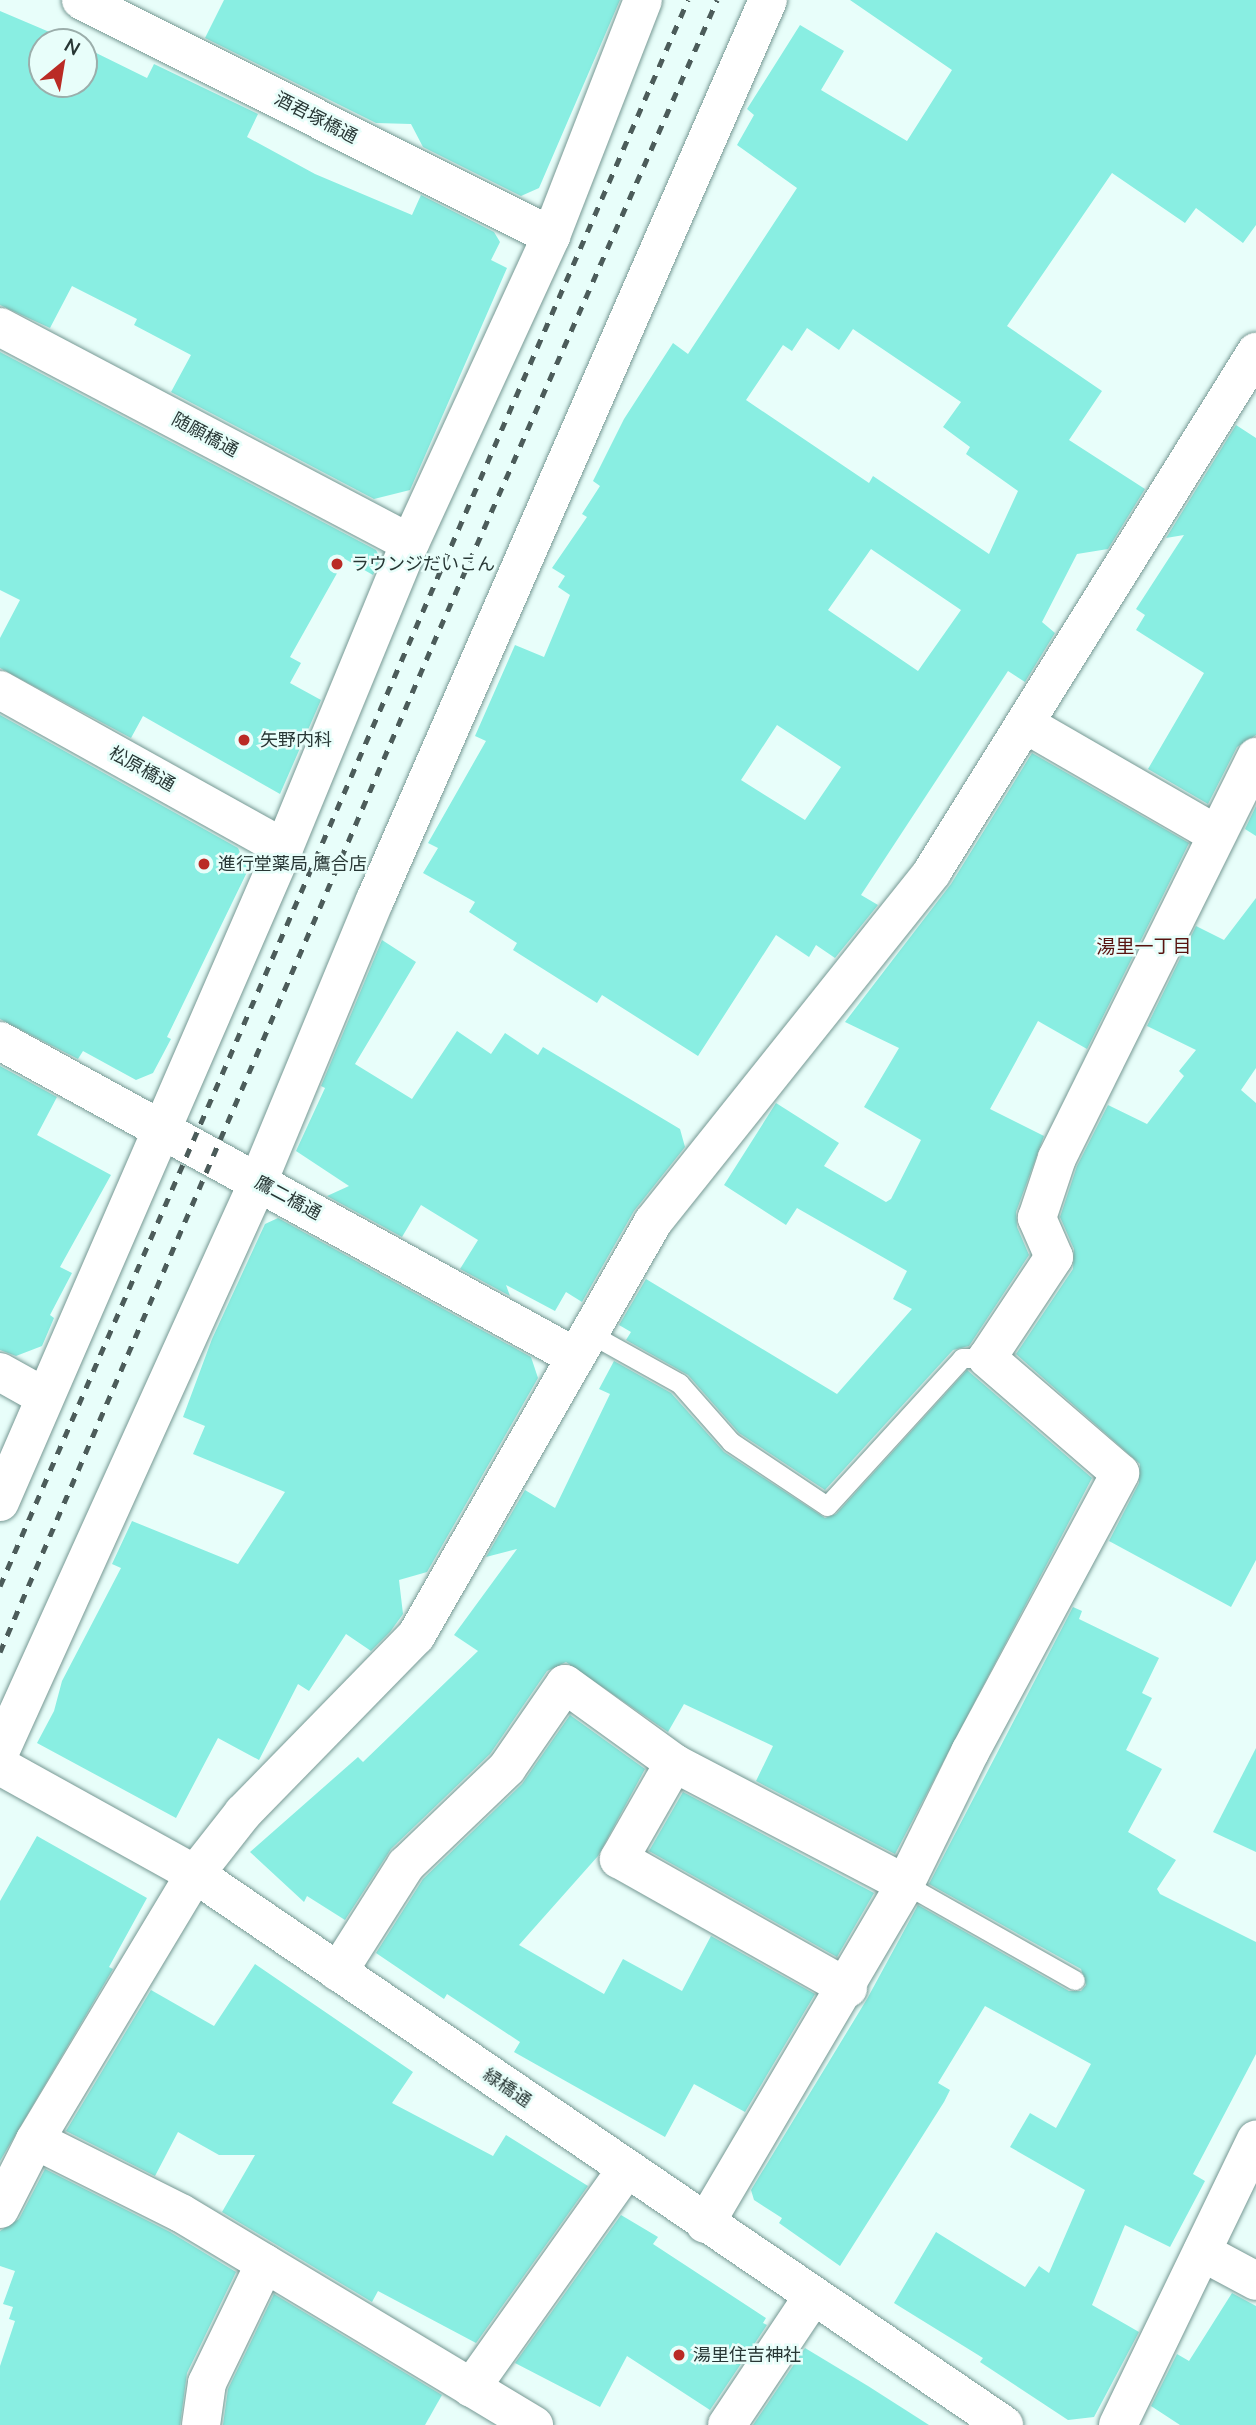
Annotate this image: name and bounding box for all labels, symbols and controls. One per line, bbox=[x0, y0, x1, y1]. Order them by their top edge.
north arrow bbox=[28, 28, 98, 98]
text: N bbox=[60, 33, 85, 61]
street label: 酒君塚橋通 bbox=[271, 88, 361, 148]
street label: 随願橋通 bbox=[168, 409, 242, 461]
place label: ラウンジだいこん bbox=[351, 553, 495, 575]
marker: ラウンジだいこん bbox=[329, 556, 345, 572]
place label: 矢野内科 bbox=[260, 729, 332, 751]
marker: 矢野内科 bbox=[234, 730, 254, 750]
street label: 松原橋通 bbox=[105, 742, 179, 796]
place label: 進行堂薬局 鷹合店 bbox=[218, 853, 367, 875]
marker: 進行堂薬局 鷹合店 bbox=[196, 856, 212, 872]
district label: 湯里一丁目 bbox=[1097, 936, 1191, 958]
street label: 鷹二橋通 bbox=[251, 1172, 325, 1224]
street label: 緑橋通 bbox=[479, 2064, 535, 2112]
place label: 湯里住吉神社 bbox=[693, 2344, 801, 2366]
marker: 湯里住吉神社 bbox=[671, 2347, 687, 2363]

